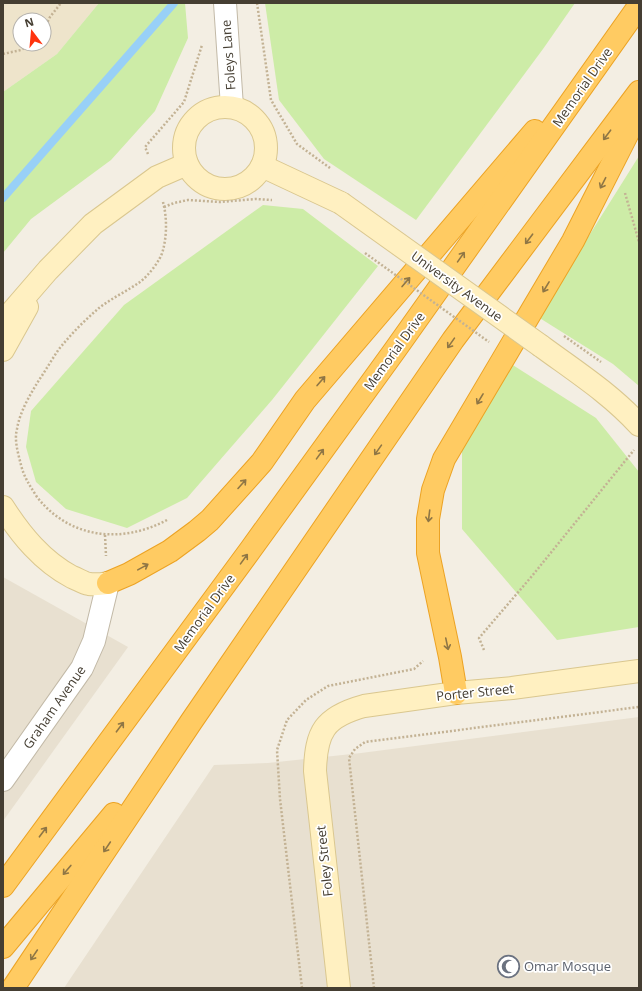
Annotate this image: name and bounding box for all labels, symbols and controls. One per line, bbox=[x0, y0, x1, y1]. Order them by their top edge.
north arrow bbox=[12, 12, 52, 52]
text: N bbox=[23, 13, 35, 30]
street label: Foleys Lane bbox=[217, 19, 239, 91]
street label: Memorial Drive bbox=[548, 44, 616, 130]
one-way arrow bbox=[603, 129, 611, 140]
one-way arrow bbox=[598, 177, 606, 189]
one-way arrow bbox=[525, 233, 533, 244]
street label: University Avenue bbox=[408, 247, 506, 325]
one-way arrow bbox=[457, 252, 465, 263]
one-way arrow bbox=[401, 277, 410, 287]
one-way arrow bbox=[542, 281, 550, 293]
street label: Memorial Drive bbox=[359, 308, 429, 394]
one-way arrow bbox=[447, 337, 455, 348]
one-way arrow bbox=[317, 375, 326, 386]
one-way arrow bbox=[475, 392, 483, 404]
one-way arrow bbox=[374, 444, 382, 455]
one-way arrow bbox=[316, 449, 324, 460]
one-way arrow bbox=[237, 479, 246, 489]
one-way arrow bbox=[425, 509, 432, 522]
one-way arrow bbox=[239, 554, 248, 565]
one-way arrow bbox=[137, 562, 149, 570]
street label: Memorial Drive bbox=[169, 570, 239, 656]
one-way arrow bbox=[444, 637, 452, 650]
street label: Graham Avenue bbox=[19, 662, 89, 752]
street label: Porter Street bbox=[435, 679, 515, 705]
one-way arrow bbox=[116, 722, 125, 733]
street label: Foley Street bbox=[311, 824, 337, 897]
one-way arrow bbox=[39, 826, 47, 837]
one-way arrow bbox=[103, 842, 111, 853]
one-way arrow bbox=[63, 865, 72, 876]
one-way arrow bbox=[30, 950, 38, 961]
mosque icon: Omar Mosque bbox=[496, 953, 522, 979]
place label: Omar Mosque bbox=[524, 957, 611, 975]

